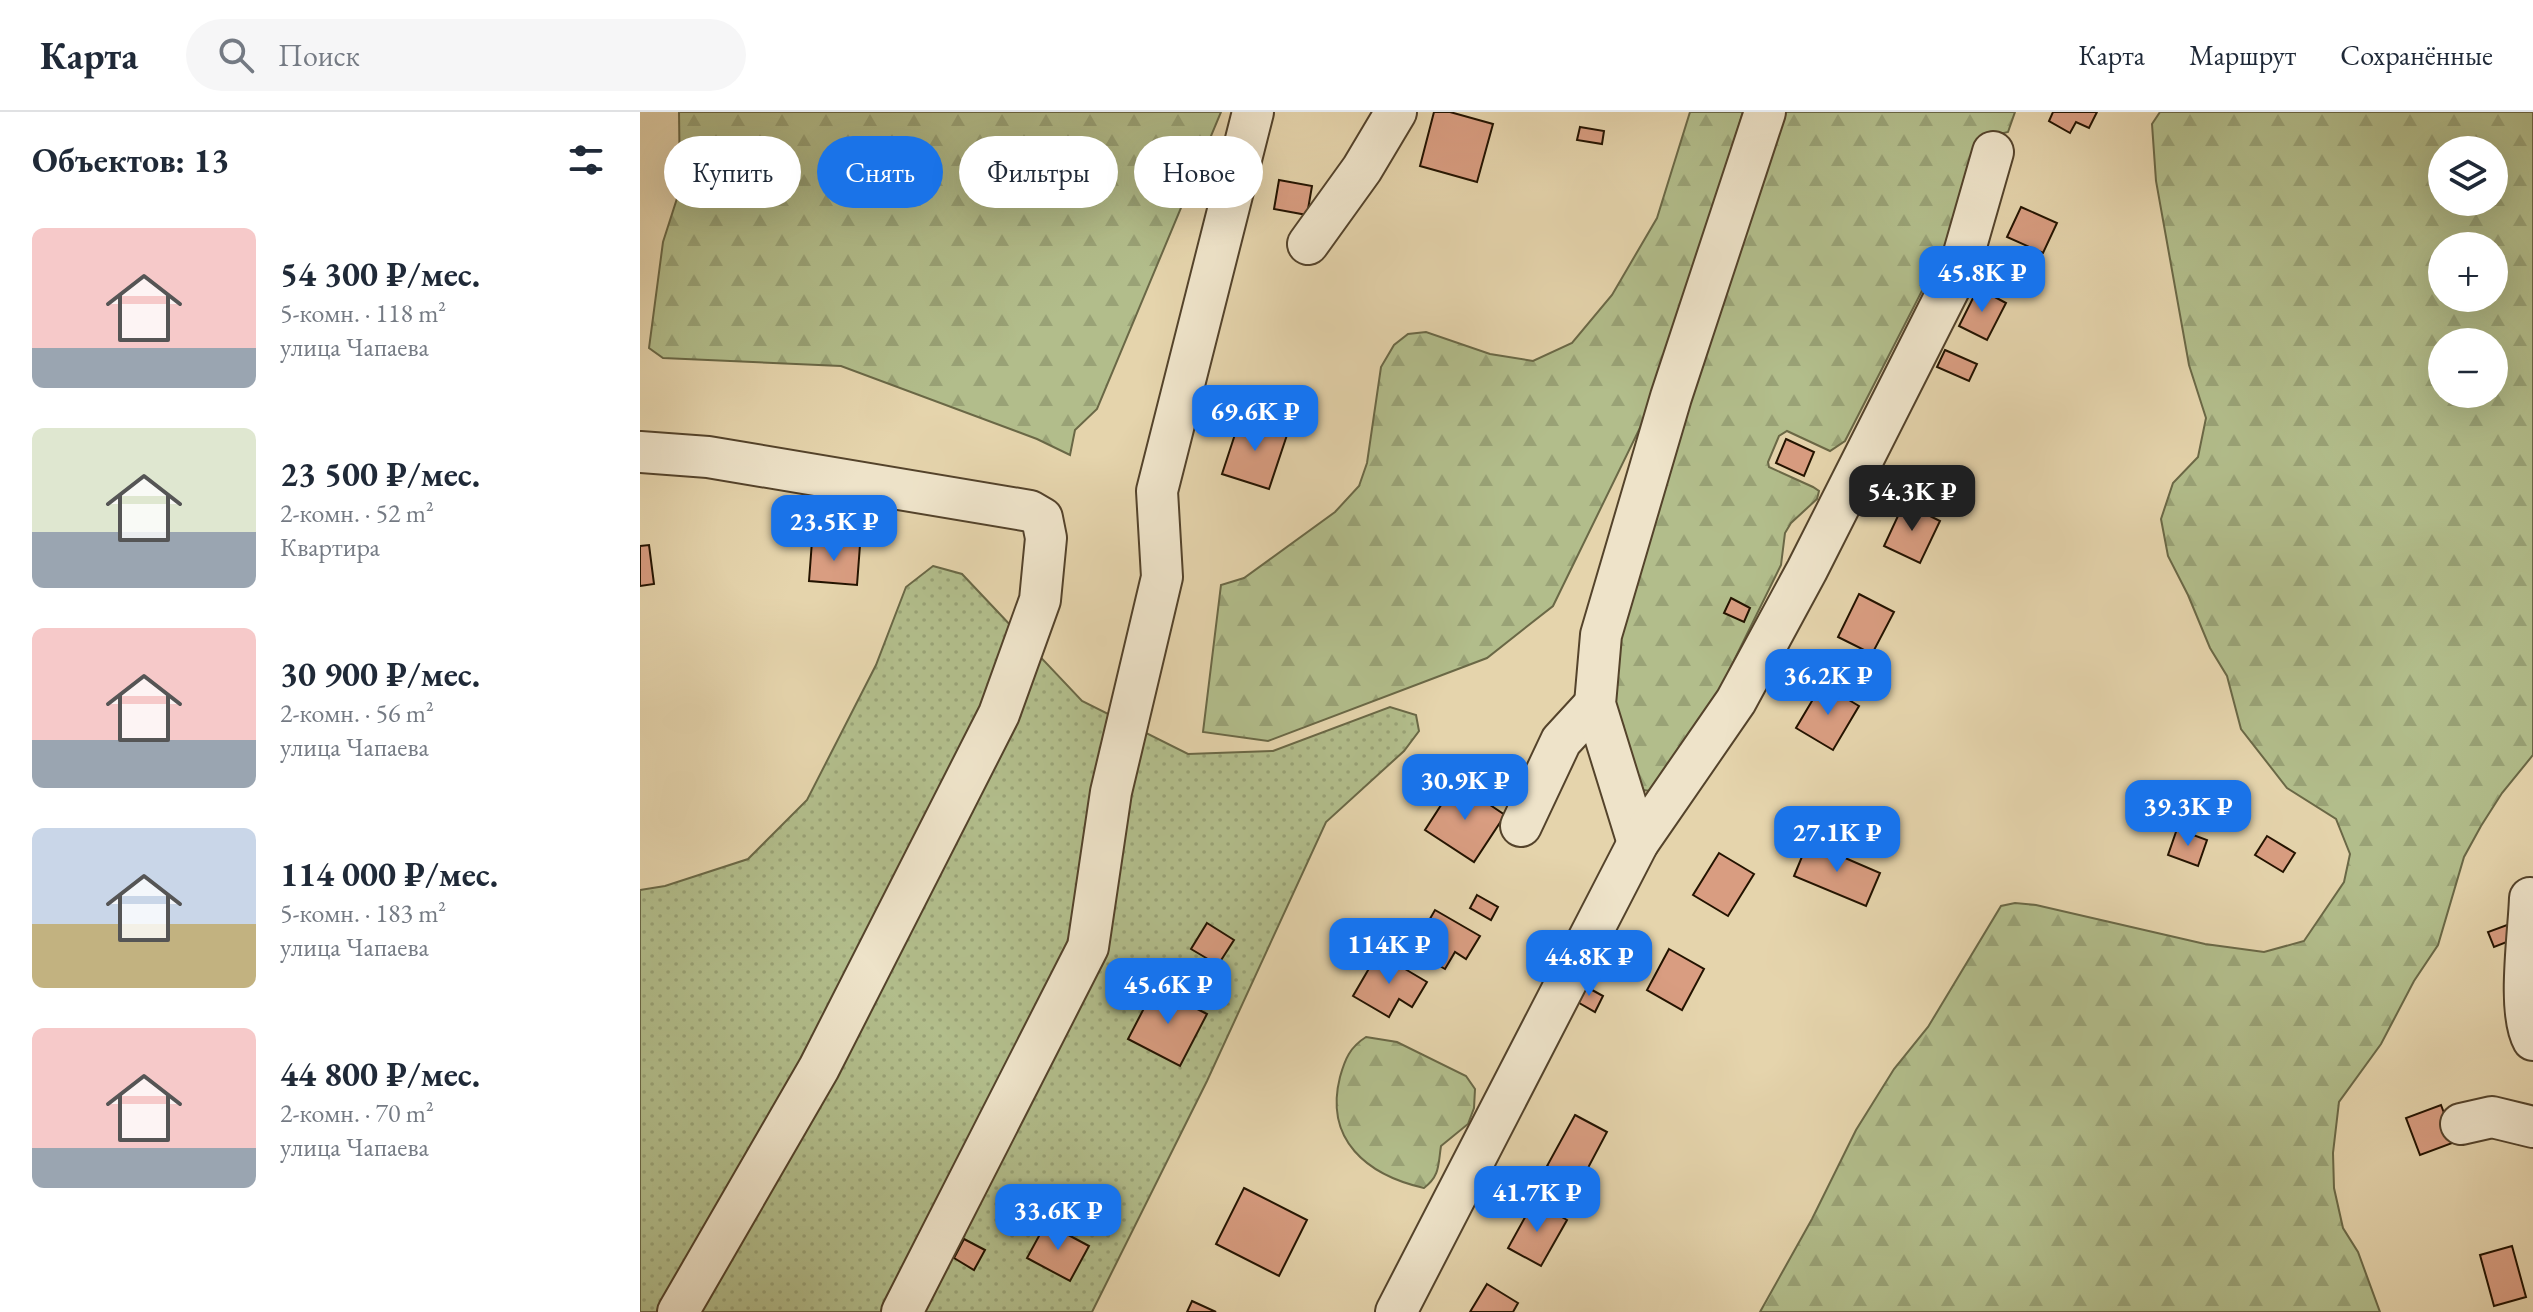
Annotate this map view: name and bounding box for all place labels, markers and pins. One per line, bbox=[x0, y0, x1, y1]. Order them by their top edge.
pin: 45.8K ₽ bbox=[1908, 246, 2056, 314]
pin: 69.6K ₽ bbox=[1181, 385, 1329, 453]
pin: 54.3K ₽ bbox=[1838, 465, 1986, 533]
pin: 23.5K ₽ bbox=[760, 495, 908, 563]
pin: 36.2K ₽ bbox=[1754, 649, 1902, 717]
pin: 30.9K ₽ bbox=[1391, 754, 1539, 822]
pin: 39.3K ₽ bbox=[2114, 780, 2262, 848]
pin: 27.1K ₽ bbox=[1763, 806, 1911, 874]
pin: 114K ₽ bbox=[1324, 918, 1454, 986]
pin: 44.8K ₽ bbox=[1515, 930, 1663, 998]
pin: 45.6K ₽ bbox=[1094, 958, 1242, 1026]
pin: 41.7K ₽ bbox=[1463, 1166, 1611, 1234]
pin: 33.6K ₽ bbox=[984, 1184, 1132, 1252]

